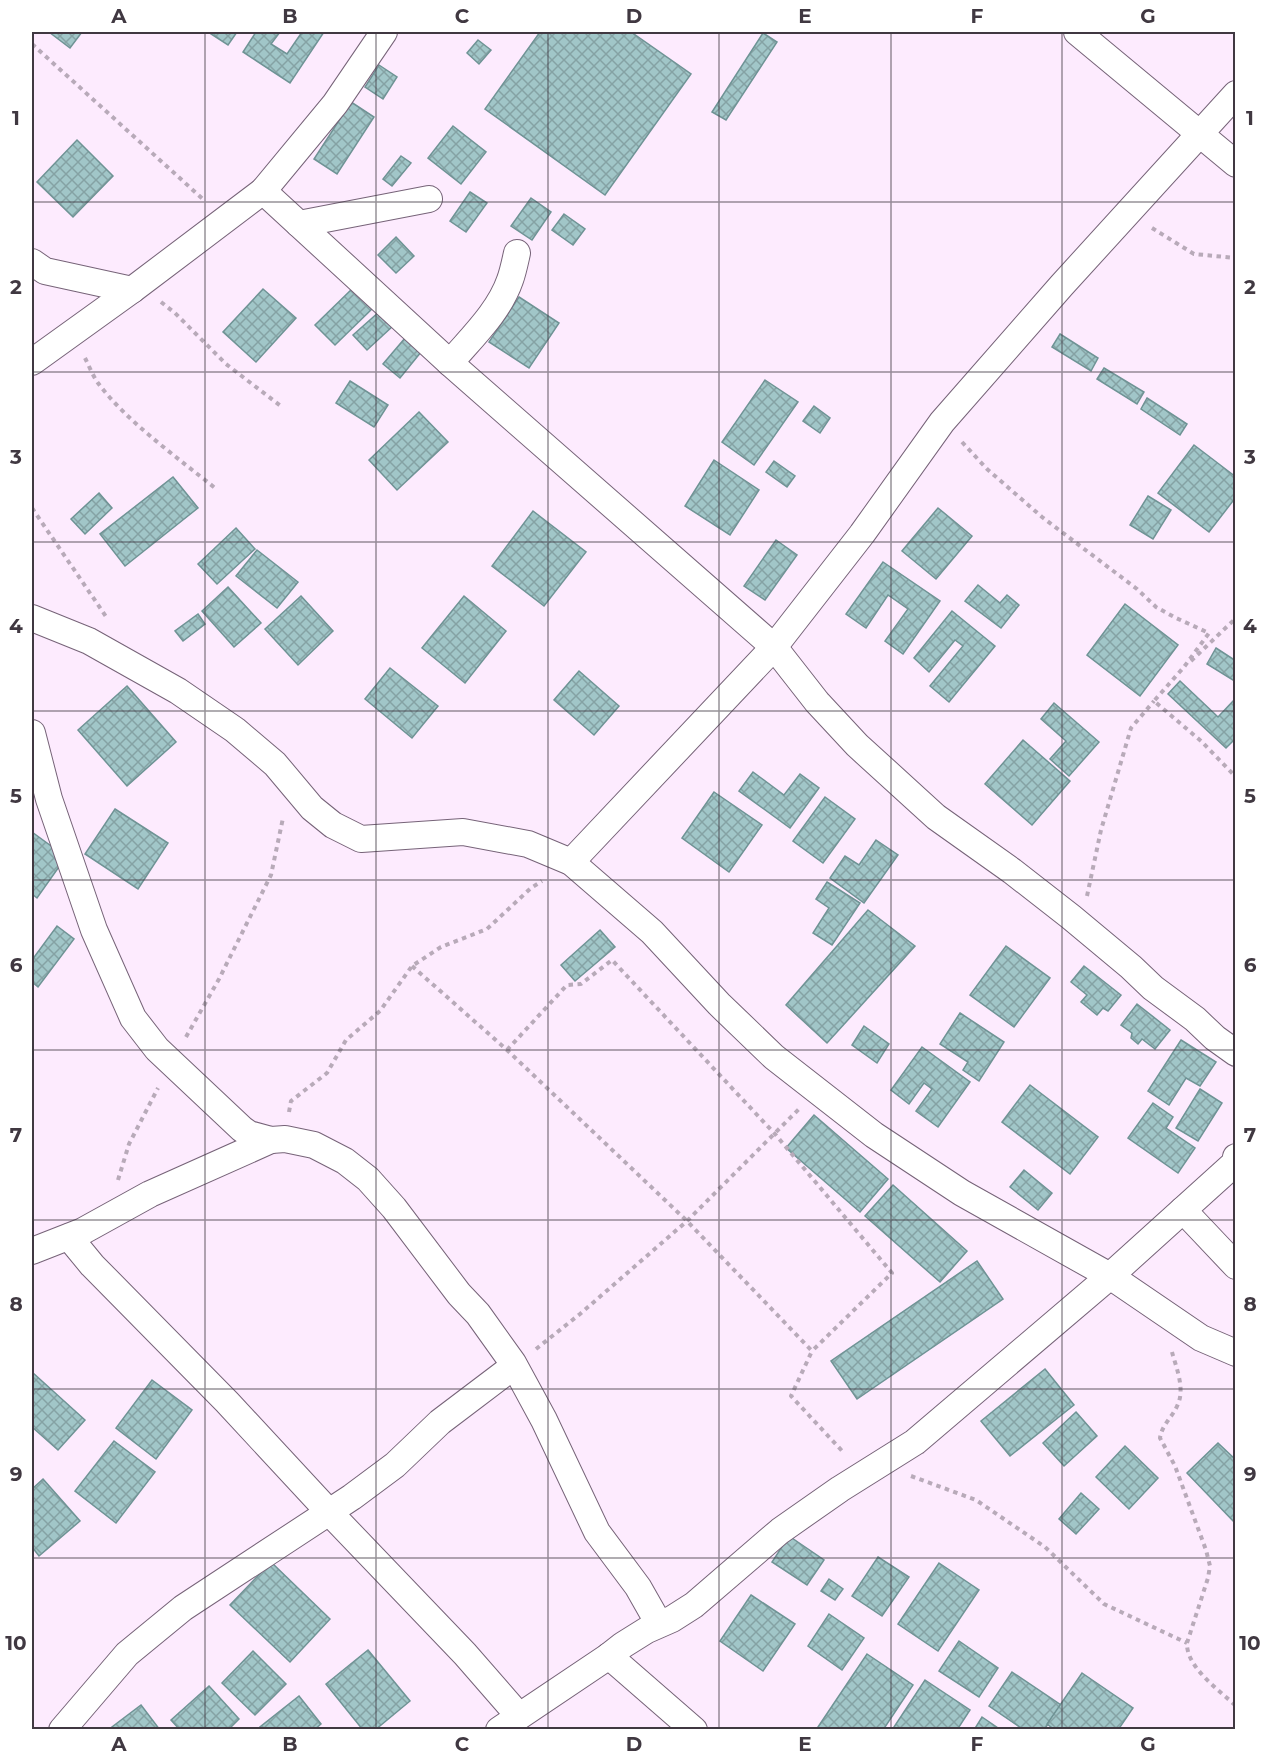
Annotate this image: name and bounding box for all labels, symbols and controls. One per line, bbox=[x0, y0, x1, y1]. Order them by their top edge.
text: A bbox=[110, 4, 127, 28]
text: B bbox=[282, 4, 298, 28]
text: C bbox=[455, 4, 470, 28]
text: D bbox=[626, 4, 642, 28]
text: E bbox=[798, 4, 812, 28]
text: F bbox=[971, 4, 984, 28]
text: G bbox=[1140, 4, 1156, 28]
text: 1 bbox=[12, 106, 20, 130]
text: 1 bbox=[1246, 106, 1254, 130]
text: 2 bbox=[10, 275, 22, 299]
text: 2 bbox=[1244, 275, 1256, 299]
text: 3 bbox=[9, 445, 22, 469]
text: 3 bbox=[1243, 445, 1256, 469]
text: 4 bbox=[9, 614, 23, 638]
text: 4 bbox=[1243, 614, 1257, 638]
text: 5 bbox=[10, 784, 22, 808]
text: 5 bbox=[1244, 784, 1256, 808]
text: 6 bbox=[10, 953, 23, 977]
text: 6 bbox=[1244, 953, 1257, 977]
text: 7 bbox=[10, 1123, 22, 1147]
text: 7 bbox=[1244, 1123, 1256, 1147]
text: 8 bbox=[9, 1292, 23, 1316]
text: 8 bbox=[1243, 1292, 1257, 1316]
text: 9 bbox=[10, 1462, 22, 1486]
text: 9 bbox=[1244, 1462, 1256, 1486]
text: 10 bbox=[5, 1631, 27, 1655]
text: 10 bbox=[1239, 1631, 1261, 1655]
text: A bbox=[110, 1732, 127, 1756]
text: B bbox=[282, 1732, 298, 1756]
text: C bbox=[455, 1732, 470, 1756]
text: D bbox=[626, 1732, 642, 1756]
text: E bbox=[798, 1732, 812, 1756]
text: F bbox=[971, 1732, 984, 1756]
text: G bbox=[1140, 1732, 1156, 1756]

